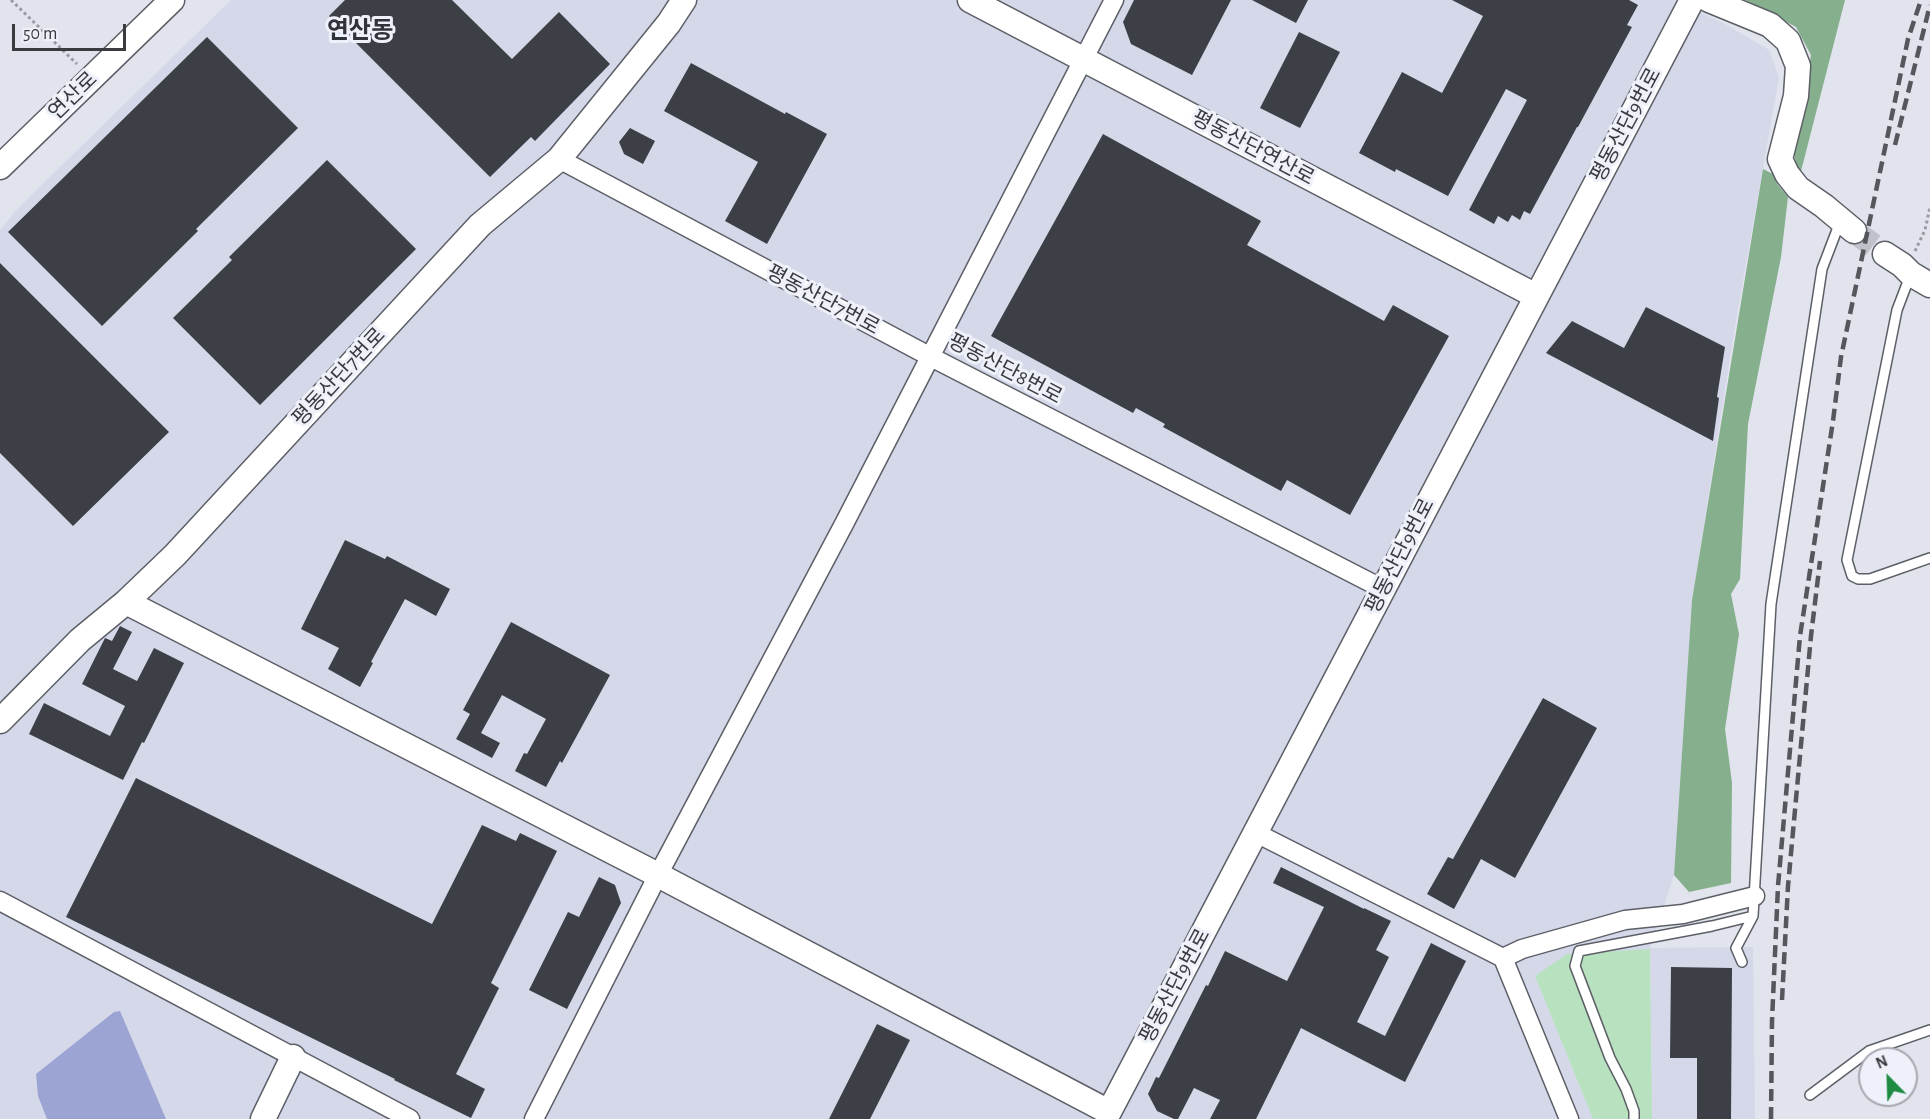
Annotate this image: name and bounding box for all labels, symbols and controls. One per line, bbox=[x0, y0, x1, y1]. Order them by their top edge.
scale bar bbox=[15, 12, 129, 50]
district label: 연산동 bbox=[327, 17, 393, 45]
text: 50 m bbox=[23, 25, 57, 43]
street label: 평동산단9번로 bbox=[1585, 64, 1667, 186]
street label: 연산로 bbox=[43, 67, 103, 125]
street label: 평동산단연산로 bbox=[1187, 105, 1319, 191]
street label: 평동산단7번로 bbox=[762, 260, 884, 340]
street label: 평동산단7번로 bbox=[287, 323, 391, 431]
street label: 평동산단8번로 bbox=[944, 328, 1066, 410]
street label: 평동산단9번로 bbox=[1360, 494, 1440, 618]
street label: 평동산단9번로 bbox=[1134, 925, 1216, 1047]
north arrow bbox=[1858, 1047, 1918, 1107]
text: N bbox=[1874, 1053, 1890, 1072]

